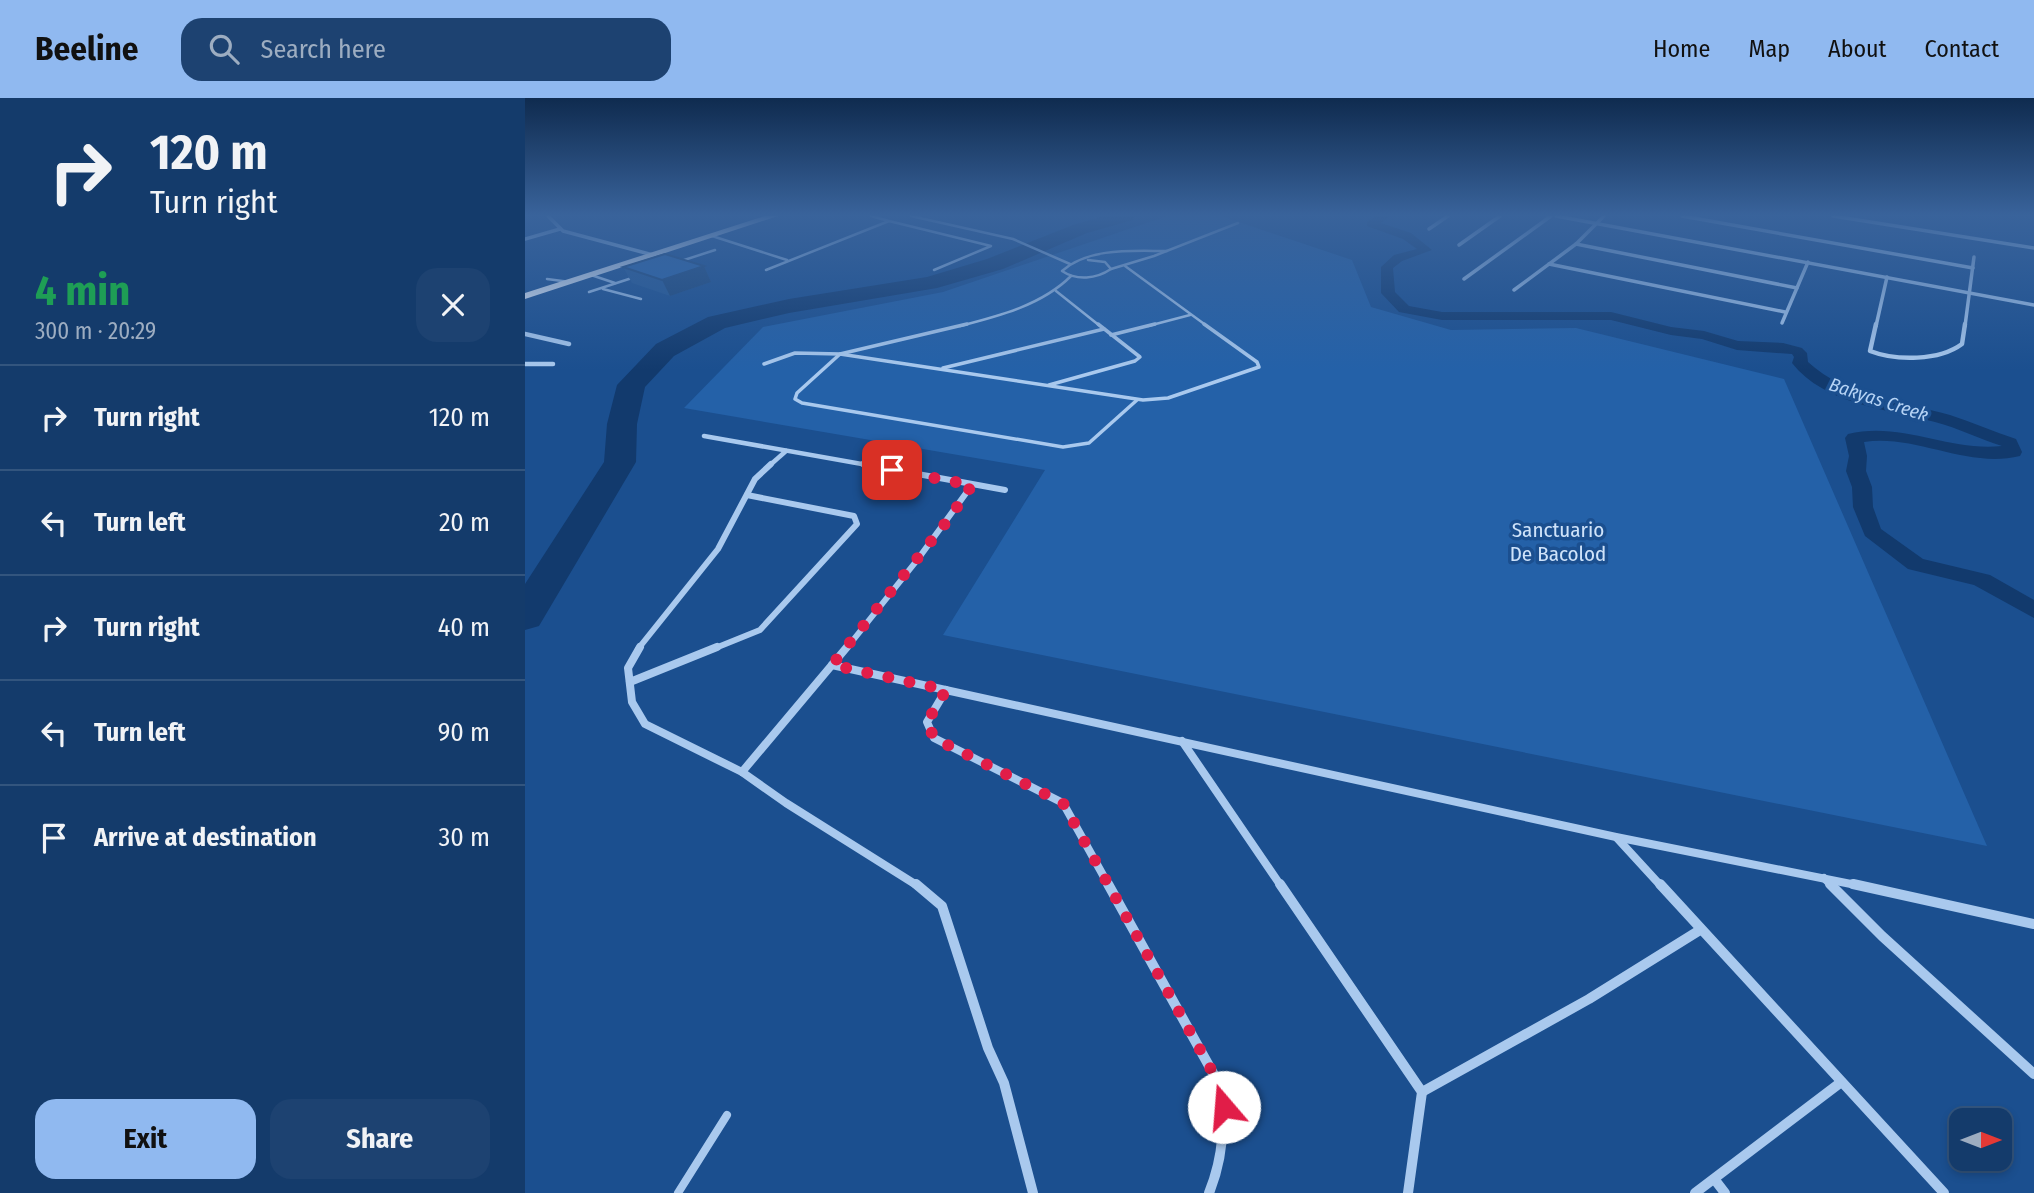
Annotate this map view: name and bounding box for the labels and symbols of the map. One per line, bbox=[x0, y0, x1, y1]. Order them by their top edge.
water label: Bakyas Creek bbox=[1826, 373, 1931, 426]
pin bbox=[862, 440, 922, 500]
park label: Sanctuario De Bacolod bbox=[1510, 517, 1606, 567]
position arrow bbox=[1187, 1070, 1261, 1144]
north arrow bbox=[1949, 1108, 2013, 1171]

